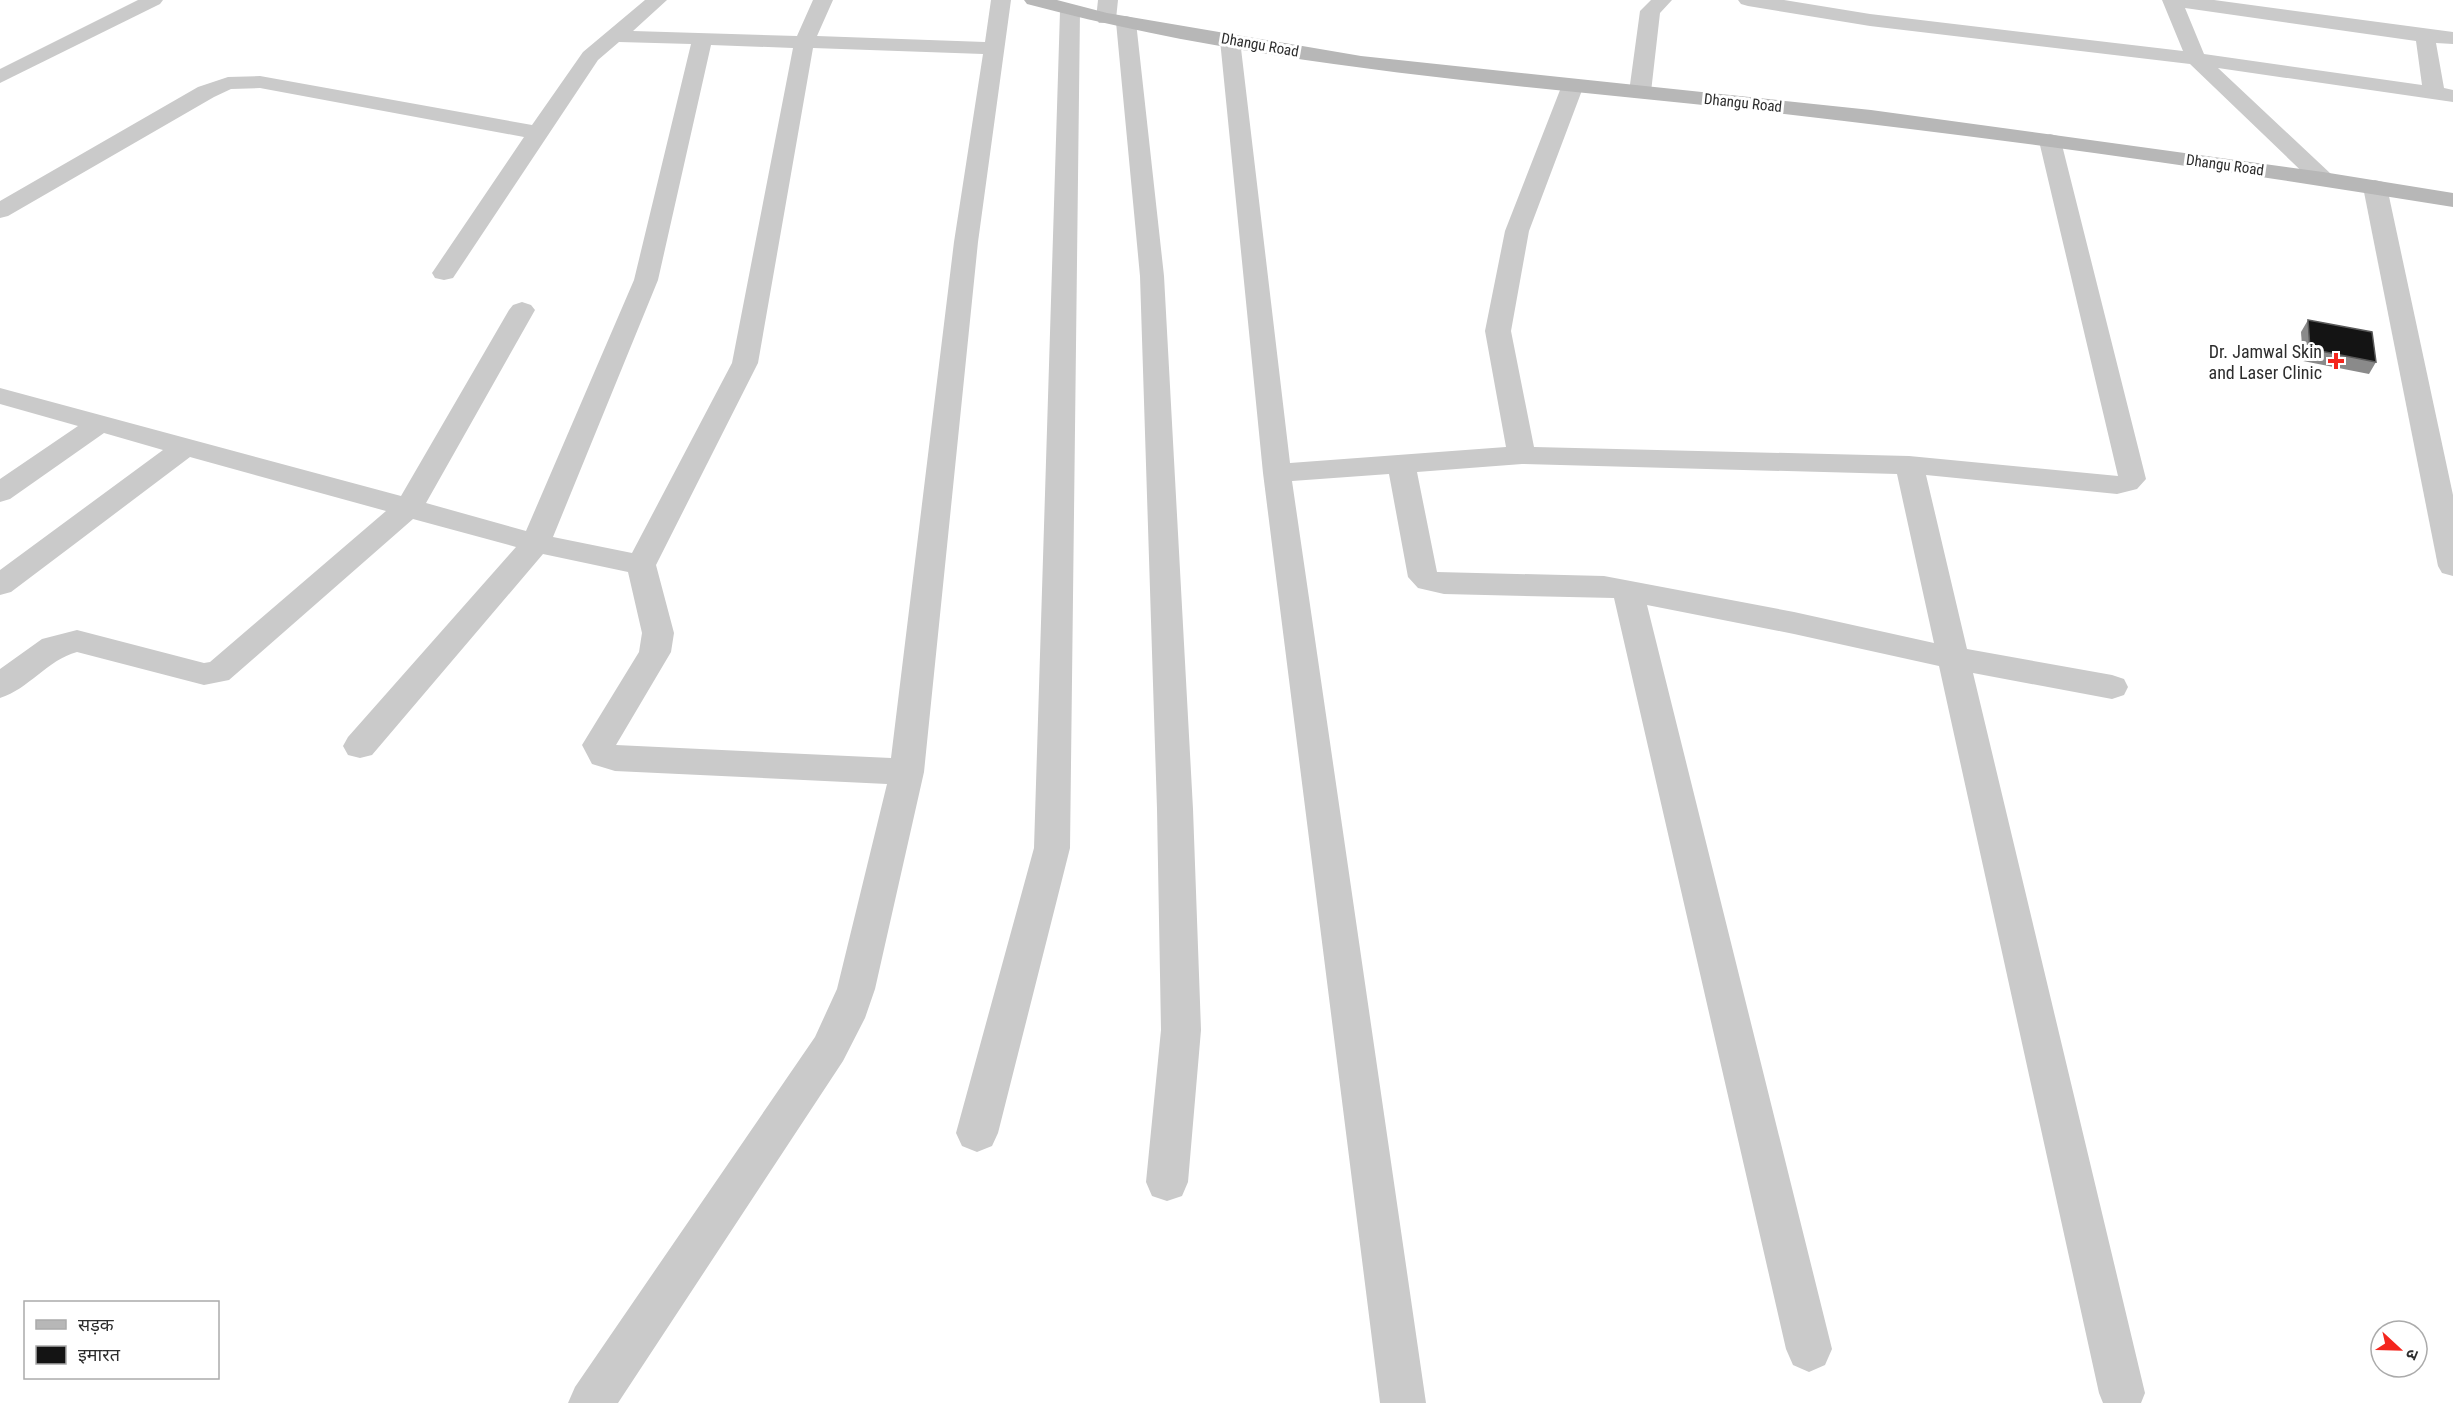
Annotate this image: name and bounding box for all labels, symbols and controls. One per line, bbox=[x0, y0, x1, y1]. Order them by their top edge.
street label: Dhangu Road bbox=[1220, 29, 1300, 61]
street label: Dhangu Road bbox=[1703, 90, 1783, 116]
street label: Dhangu Road bbox=[2185, 151, 2265, 179]
place label: Dr. Jamwal Skin and Laser Clinic bbox=[2209, 341, 2322, 383]
marker: Dr. Jamwal Skin and Laser Clinic bbox=[2327, 352, 2345, 370]
legend bbox=[24, 1301, 219, 1379]
text: सड़क bbox=[78, 1314, 115, 1335]
north arrow bbox=[2369, 1319, 2429, 1379]
text: इमारत bbox=[78, 1344, 121, 1365]
text: उ bbox=[2402, 1347, 2423, 1363]

